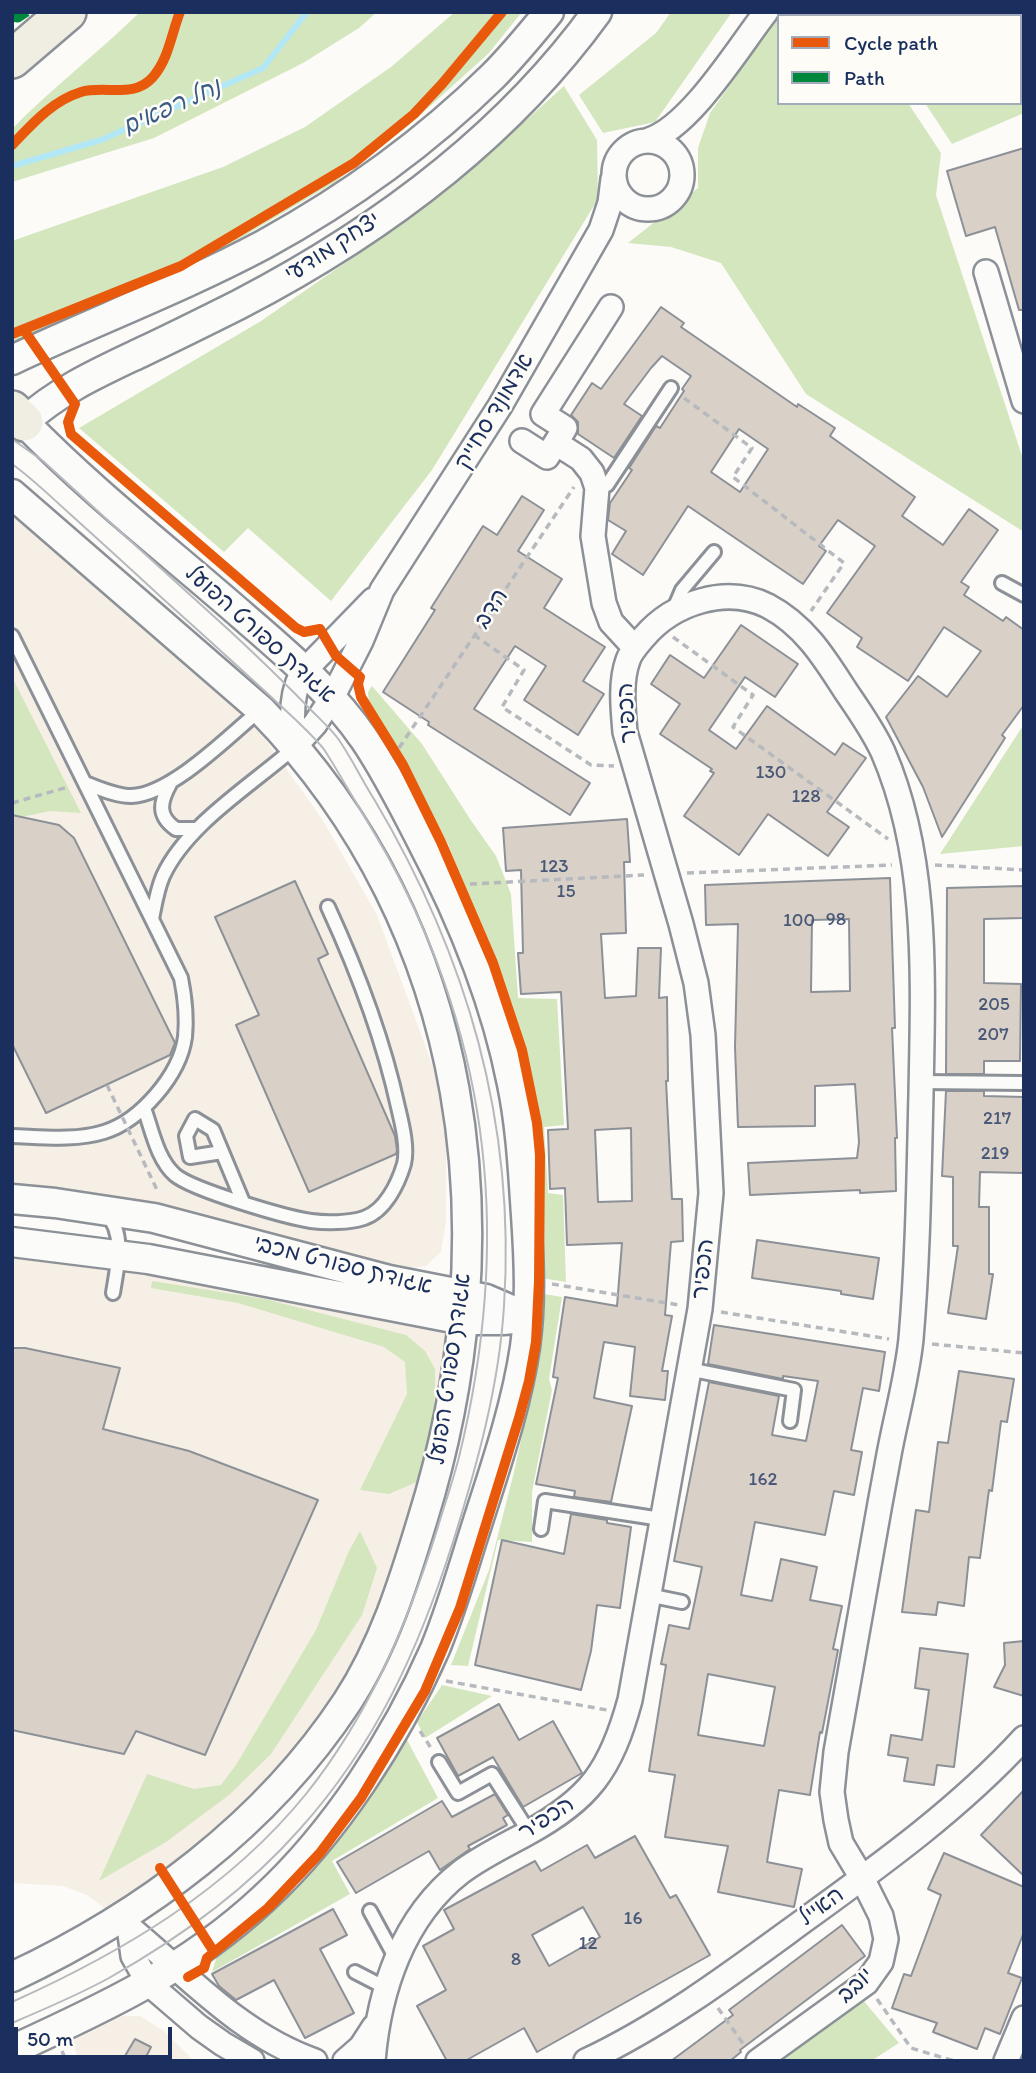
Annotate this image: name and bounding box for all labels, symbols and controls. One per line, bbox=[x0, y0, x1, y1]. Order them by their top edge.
legend bbox=[777, 14, 1022, 105]
text: Cycle path bbox=[844, 30, 938, 55]
text: Path bbox=[844, 65, 885, 90]
water label: נחל רפאים bbox=[118, 74, 226, 142]
street label: יצחק מודעי bbox=[280, 207, 386, 289]
street label: אדמונד סחייק bbox=[449, 349, 541, 475]
street label: אגודת ספורט הפועל bbox=[179, 560, 341, 710]
street label: הדב bbox=[469, 584, 515, 634]
street label: הכפיר bbox=[612, 682, 644, 744]
house number: 130 bbox=[756, 762, 786, 784]
house number: 128 bbox=[791, 786, 821, 808]
house number: 123 bbox=[539, 856, 569, 878]
house number: 15 bbox=[557, 881, 575, 903]
house number: 98 bbox=[826, 909, 846, 931]
house number: 100 bbox=[783, 910, 815, 932]
house number: 205 bbox=[978, 994, 1010, 1016]
house number: 207 bbox=[977, 1024, 1009, 1046]
house number: 217 bbox=[983, 1108, 1011, 1130]
house number: 219 bbox=[981, 1143, 1009, 1165]
street label: אגודת ספורט מכבי bbox=[251, 1230, 435, 1302]
street label: הכפיר bbox=[687, 1237, 721, 1301]
street label: אגודת ספורט הפועל bbox=[424, 1271, 478, 1467]
house number: 162 bbox=[749, 1469, 777, 1491]
street label: הכפיר bbox=[514, 1791, 580, 1847]
street label: האייל bbox=[794, 1881, 850, 1933]
house number: 16 bbox=[624, 1908, 642, 1930]
house number: 12 bbox=[579, 1933, 597, 1955]
house number: 8 bbox=[511, 1949, 521, 1971]
street label: יובב bbox=[832, 1962, 880, 2010]
scale bar bbox=[18, 2014, 175, 2058]
text: 50 m bbox=[27, 2026, 73, 2051]

